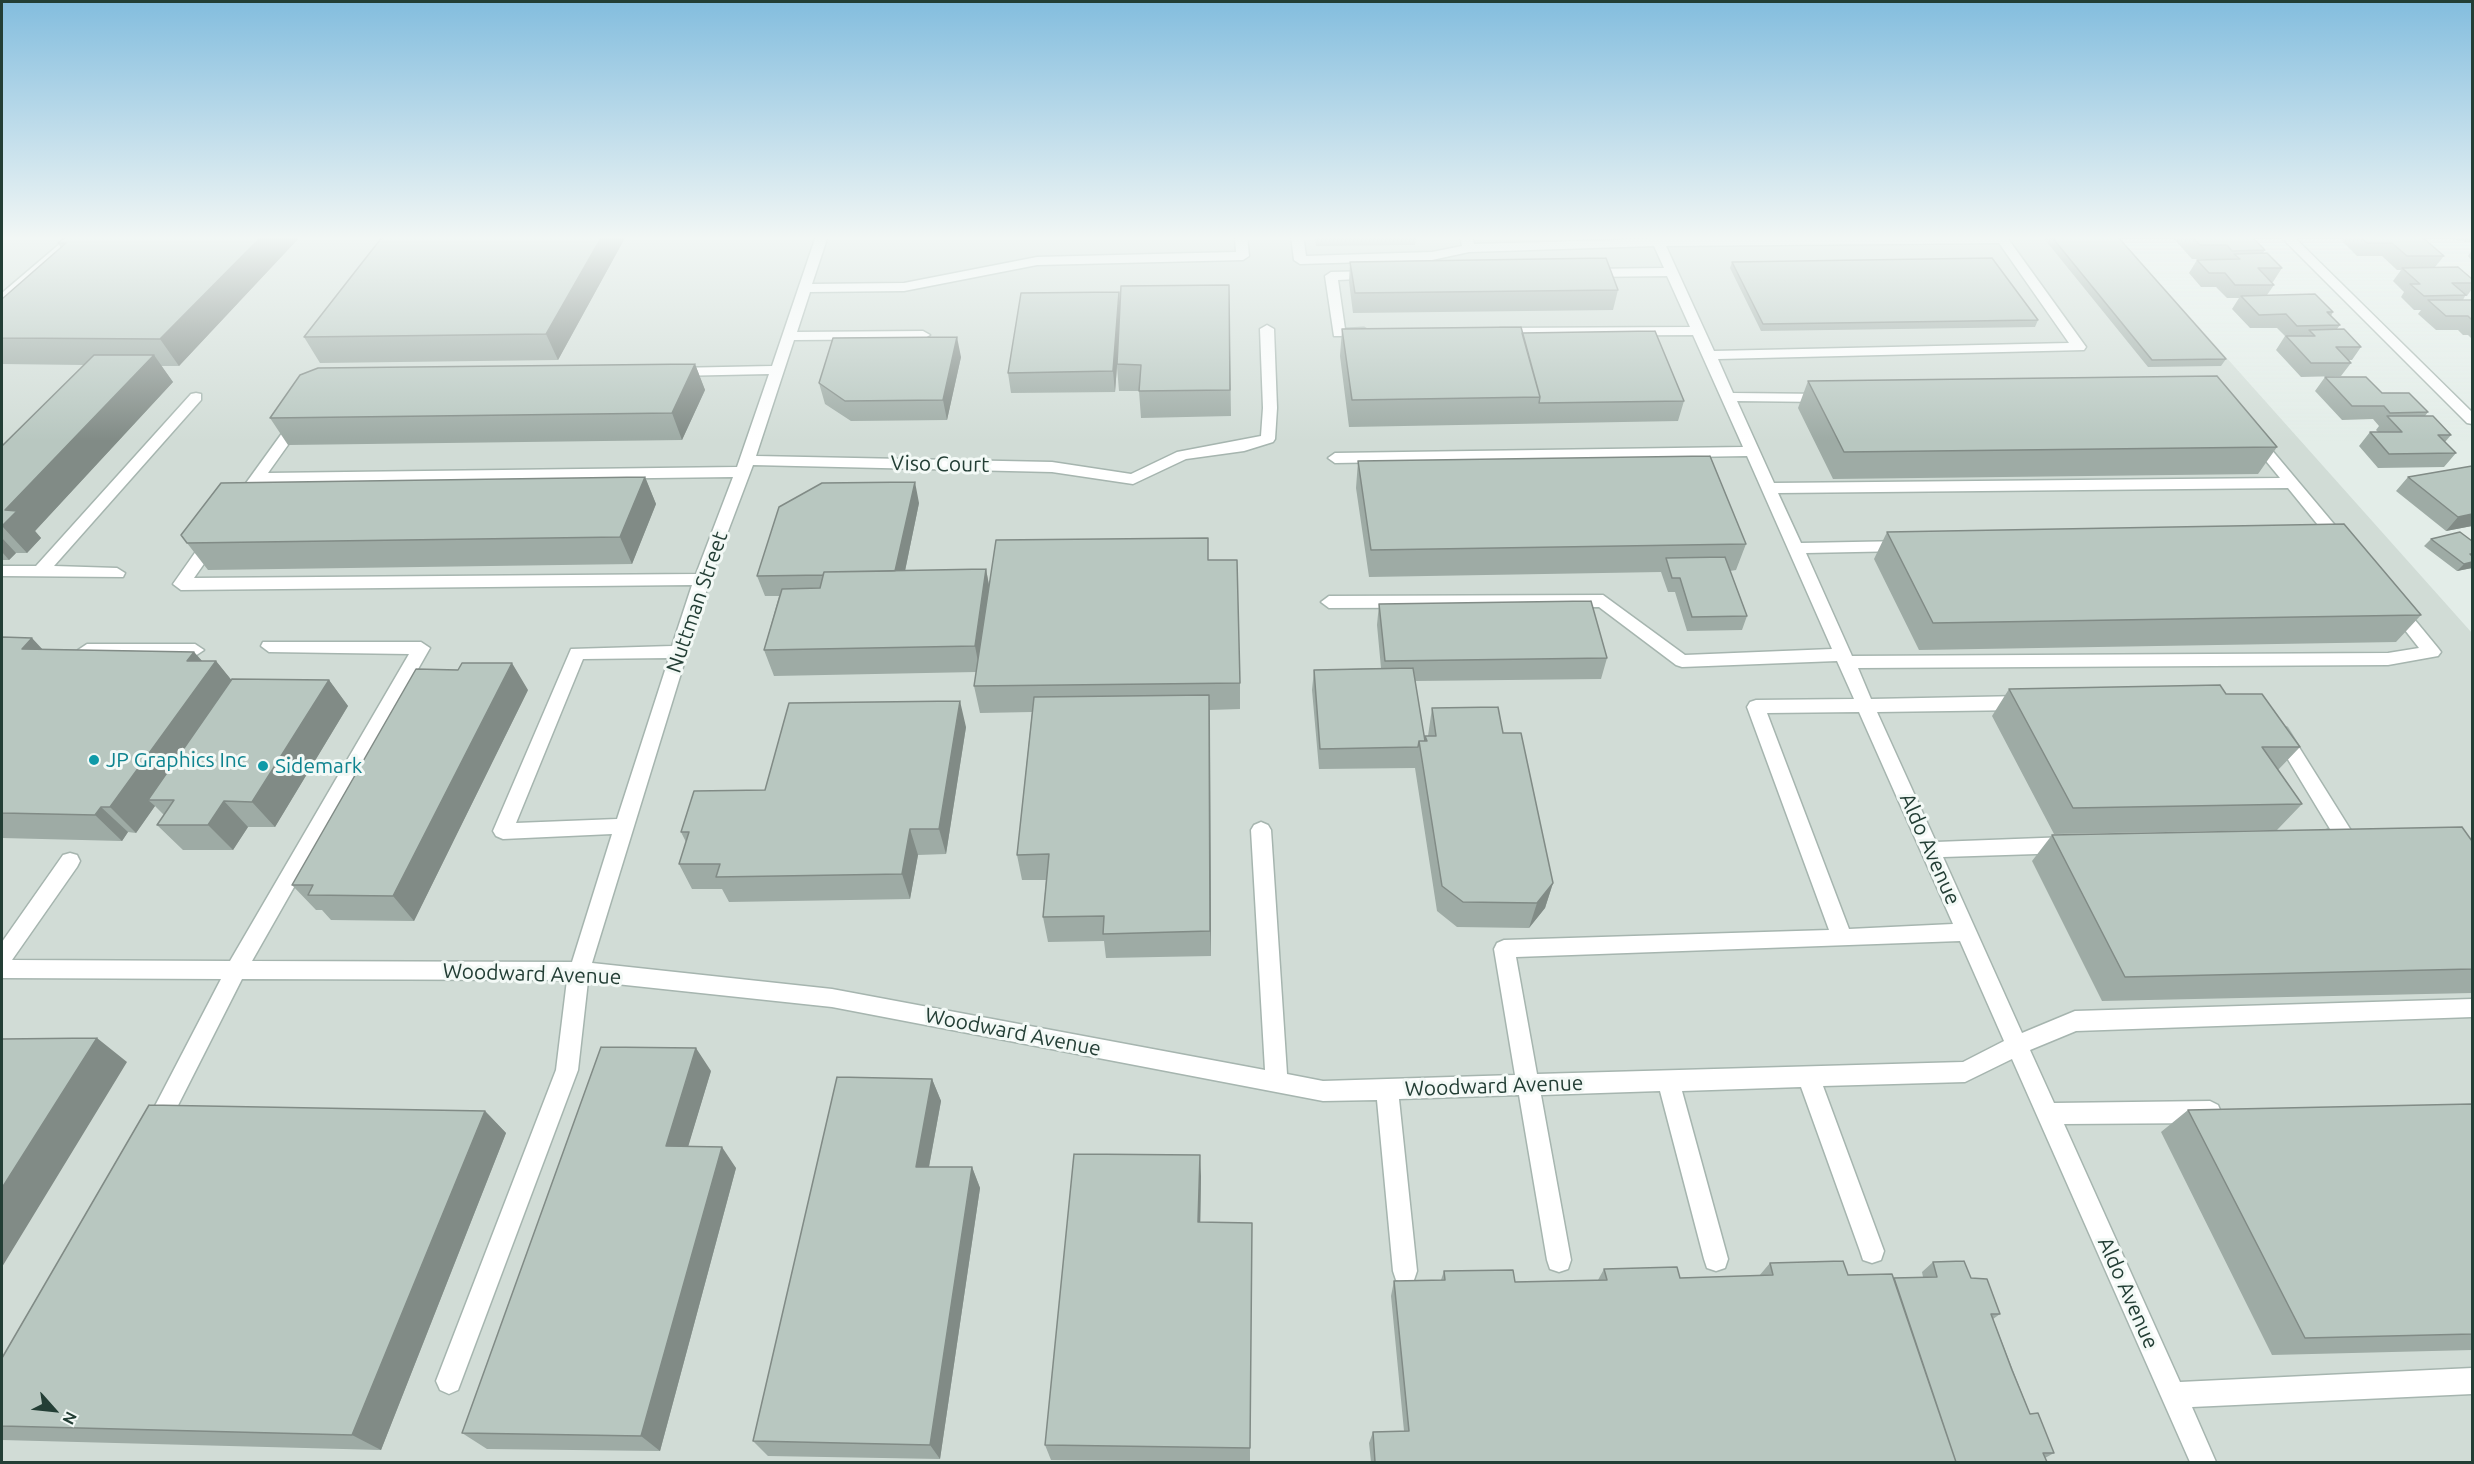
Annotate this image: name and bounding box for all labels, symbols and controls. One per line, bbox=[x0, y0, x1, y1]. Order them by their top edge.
street label: Viso Court bbox=[890, 451, 990, 477]
street label: Nuttman Street bbox=[661, 528, 733, 676]
place label: JP Graphics Inc bbox=[106, 747, 247, 773]
marker: JP Graphics Inc bbox=[87, 753, 101, 767]
place label: Sidemark bbox=[275, 753, 362, 779]
marker: Sidemark bbox=[256, 759, 270, 773]
street label: Aldo Avenue bbox=[1894, 789, 1966, 909]
street label: Woodward Avenue bbox=[442, 958, 622, 990]
street label: Woodward Avenue bbox=[923, 1003, 1103, 1061]
street label: Woodward Avenue bbox=[1404, 1070, 1584, 1102]
street label: Aldo Avenue bbox=[2092, 1233, 2164, 1353]
north arrow bbox=[24, 1380, 84, 1440]
text: N bbox=[59, 1409, 81, 1428]

